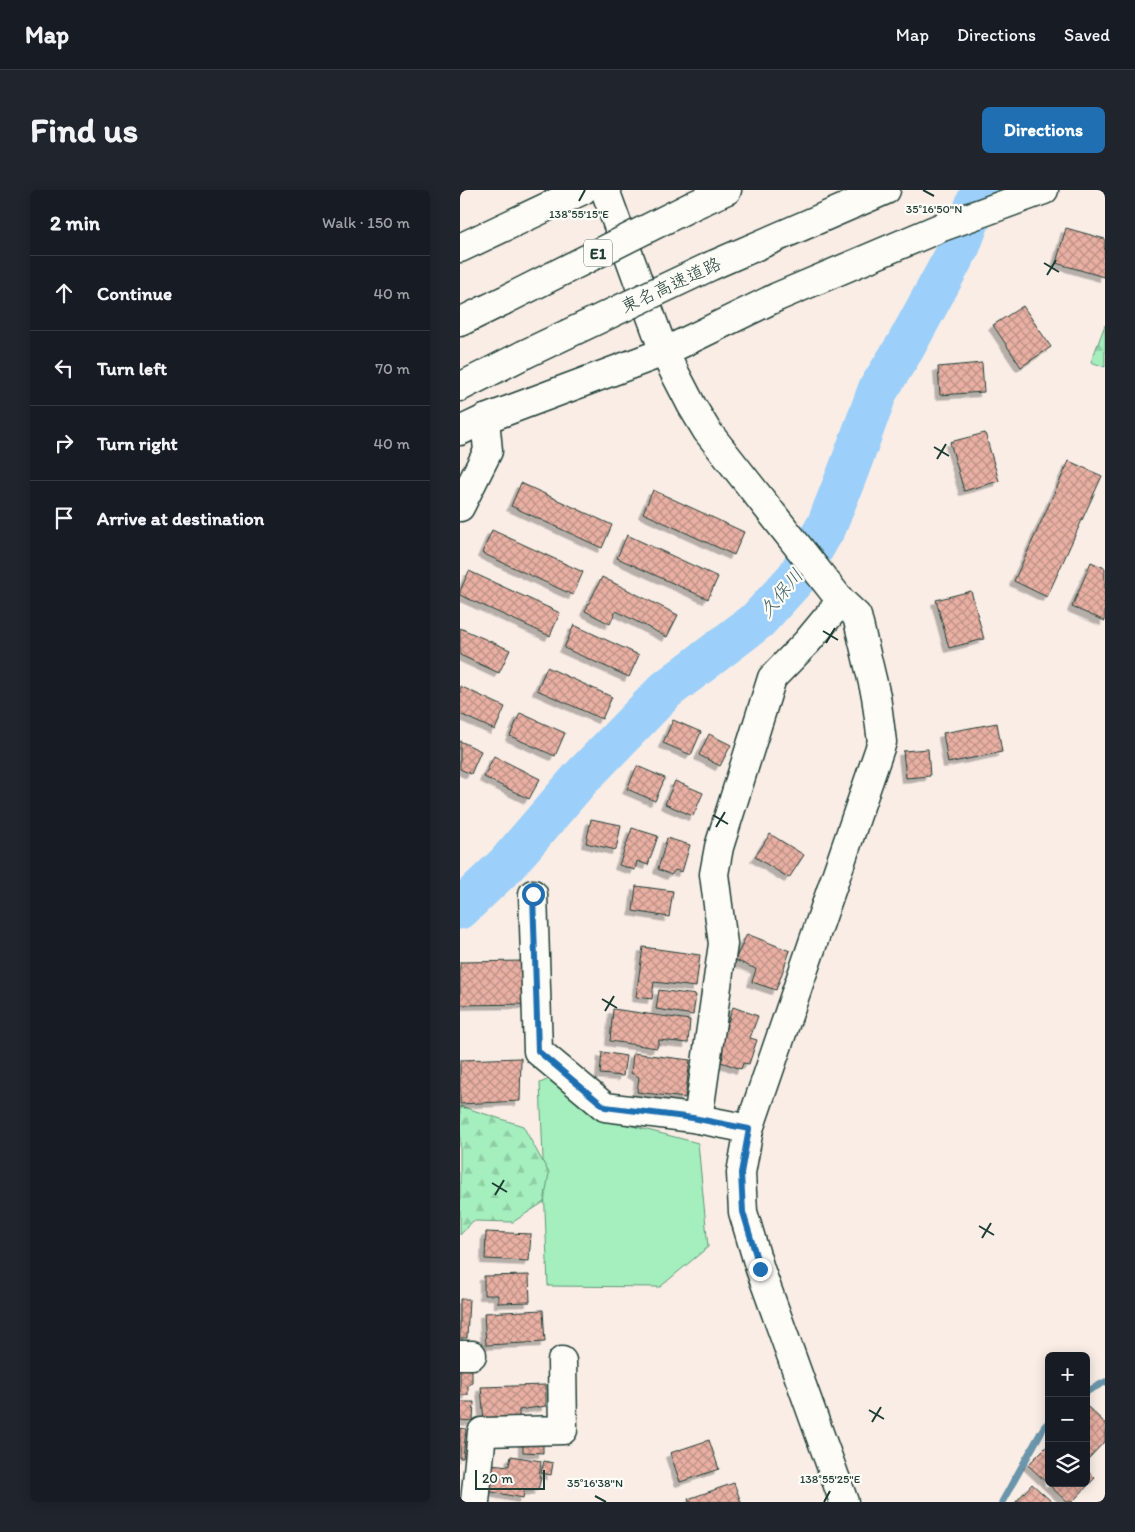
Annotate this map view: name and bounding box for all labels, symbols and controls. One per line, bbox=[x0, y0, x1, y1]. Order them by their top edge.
text: Map bbox=[25, 20, 69, 49]
text: Map bbox=[896, 24, 929, 46]
text: Directions bbox=[957, 24, 1036, 46]
text: Saved bbox=[1064, 24, 1110, 46]
button: Directions bbox=[982, 107, 1105, 153]
text: Find us bbox=[30, 109, 138, 151]
text: 35°16'50"N bbox=[906, 202, 962, 216]
text: 138°55'15"E bbox=[549, 207, 609, 221]
text: 2 min bbox=[50, 210, 100, 235]
text: Walk · 150 m bbox=[322, 213, 410, 232]
road number: E1 bbox=[584, 239, 612, 266]
street label: 東名高速道路 bbox=[617, 252, 725, 318]
icon: ahead bbox=[50, 279, 78, 307]
text: Continue bbox=[97, 282, 172, 305]
text: 40 m bbox=[373, 284, 410, 303]
icon: left bbox=[50, 354, 78, 382]
text: Turn left bbox=[97, 357, 167, 380]
text: 70 m bbox=[375, 359, 410, 378]
icon: right bbox=[50, 429, 78, 457]
text: Turn right bbox=[97, 432, 178, 455]
text: 40 m bbox=[373, 434, 410, 453]
icon: arrive bbox=[50, 504, 78, 532]
text: Arrive at destination bbox=[97, 507, 264, 530]
water label: 久保川 bbox=[754, 564, 808, 622]
route start bbox=[522, 883, 545, 906]
route end bbox=[749, 1258, 772, 1281]
map controls bbox=[1045, 1352, 1090, 1487]
button: + bbox=[1045, 1352, 1090, 1397]
button: − bbox=[1045, 1397, 1090, 1442]
button: layers bbox=[1045, 1442, 1090, 1487]
scale bar bbox=[475, 1467, 545, 1490]
text: 20 m bbox=[482, 1470, 513, 1487]
text: 138°55'25"E bbox=[800, 1472, 861, 1486]
text: 35°16'38"N bbox=[567, 1476, 623, 1490]

